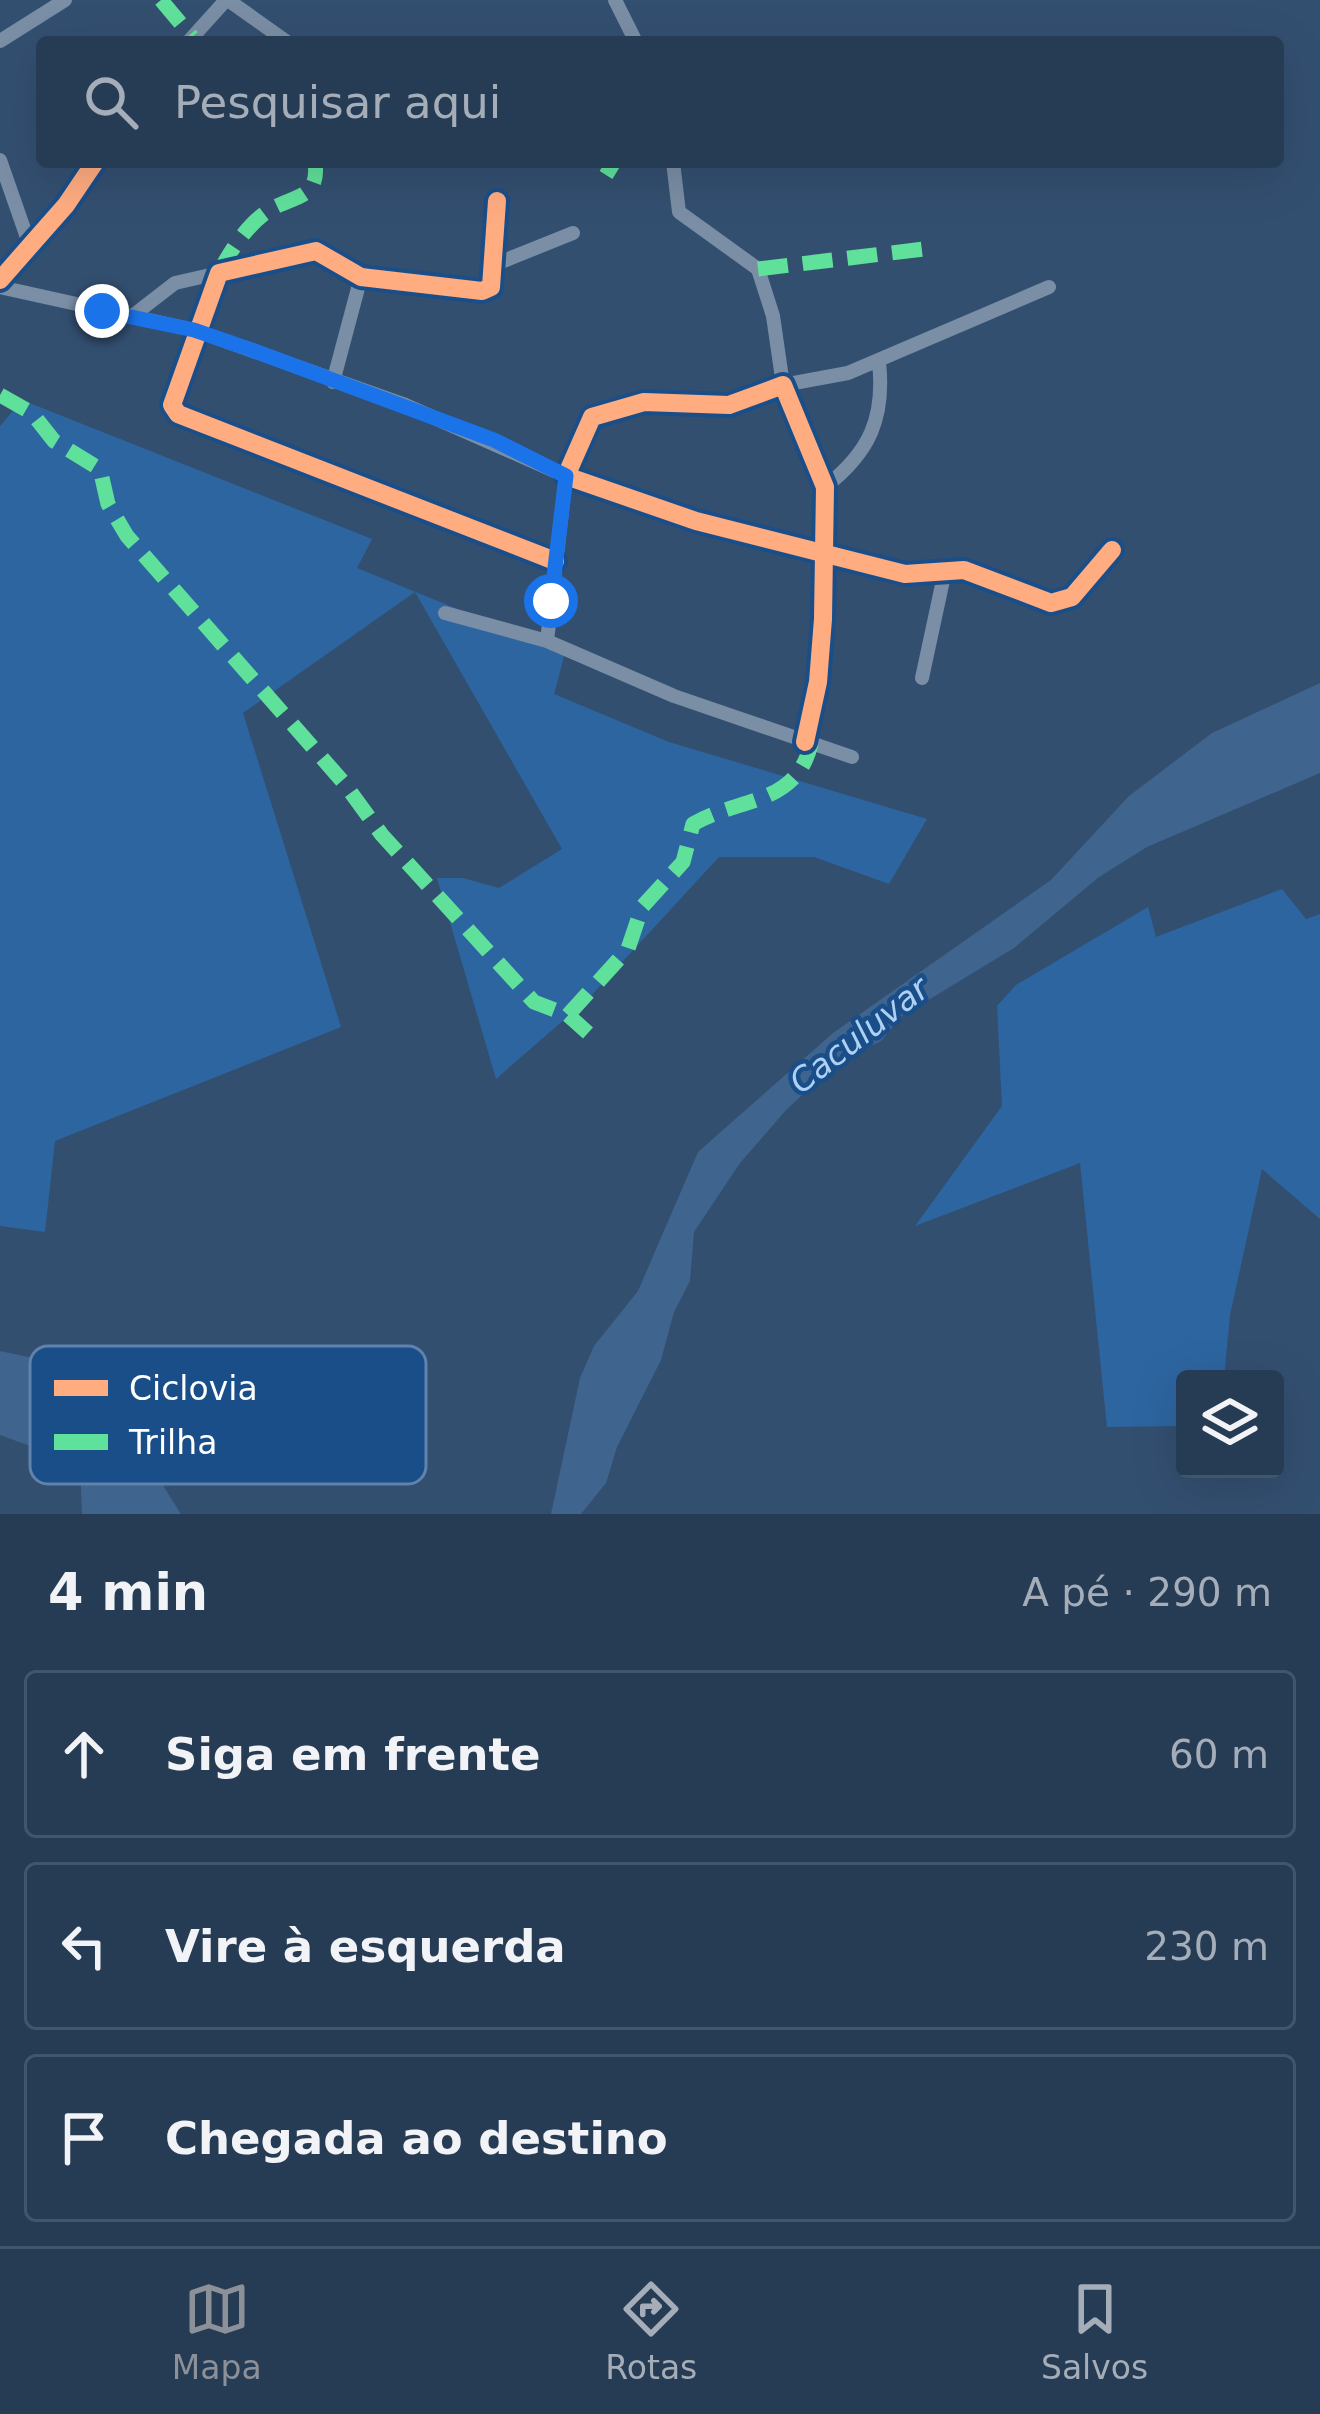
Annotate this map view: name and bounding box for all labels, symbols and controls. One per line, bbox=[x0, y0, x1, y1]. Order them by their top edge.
search box bbox=[36, 36, 1284, 168]
icon: search bbox=[78, 69, 144, 135]
text: Pesquisar aqui bbox=[174, 76, 501, 129]
route end bbox=[75, 284, 129, 338]
route start bbox=[524, 574, 578, 628]
water label: Caculuvar bbox=[782, 967, 938, 1101]
legend bbox=[30, 1346, 426, 1484]
text: Ciclovia bbox=[129, 1369, 258, 1408]
map controls bbox=[1176, 1370, 1284, 1478]
button: layers bbox=[1176, 1370, 1284, 1478]
text: Trilha bbox=[128, 1423, 217, 1462]
text: 4 min bbox=[48, 1563, 208, 1622]
text: A pé · 290 m bbox=[1022, 1570, 1272, 1615]
icon: ahead bbox=[51, 1721, 117, 1787]
text: Siga em frente bbox=[165, 1728, 541, 1781]
text: 60 m bbox=[1169, 1732, 1269, 1777]
icon: left bbox=[51, 1913, 117, 1979]
text: Vire à esquerda bbox=[165, 1920, 566, 1973]
text: 230 m bbox=[1144, 1924, 1269, 1969]
icon: arrive bbox=[51, 2105, 117, 2171]
text: Chegada ao destino bbox=[165, 2112, 668, 2165]
tab: Mapa bbox=[172, 2276, 262, 2387]
tab: Rotas bbox=[605, 2276, 697, 2387]
tab: Salvos bbox=[1041, 2276, 1148, 2387]

